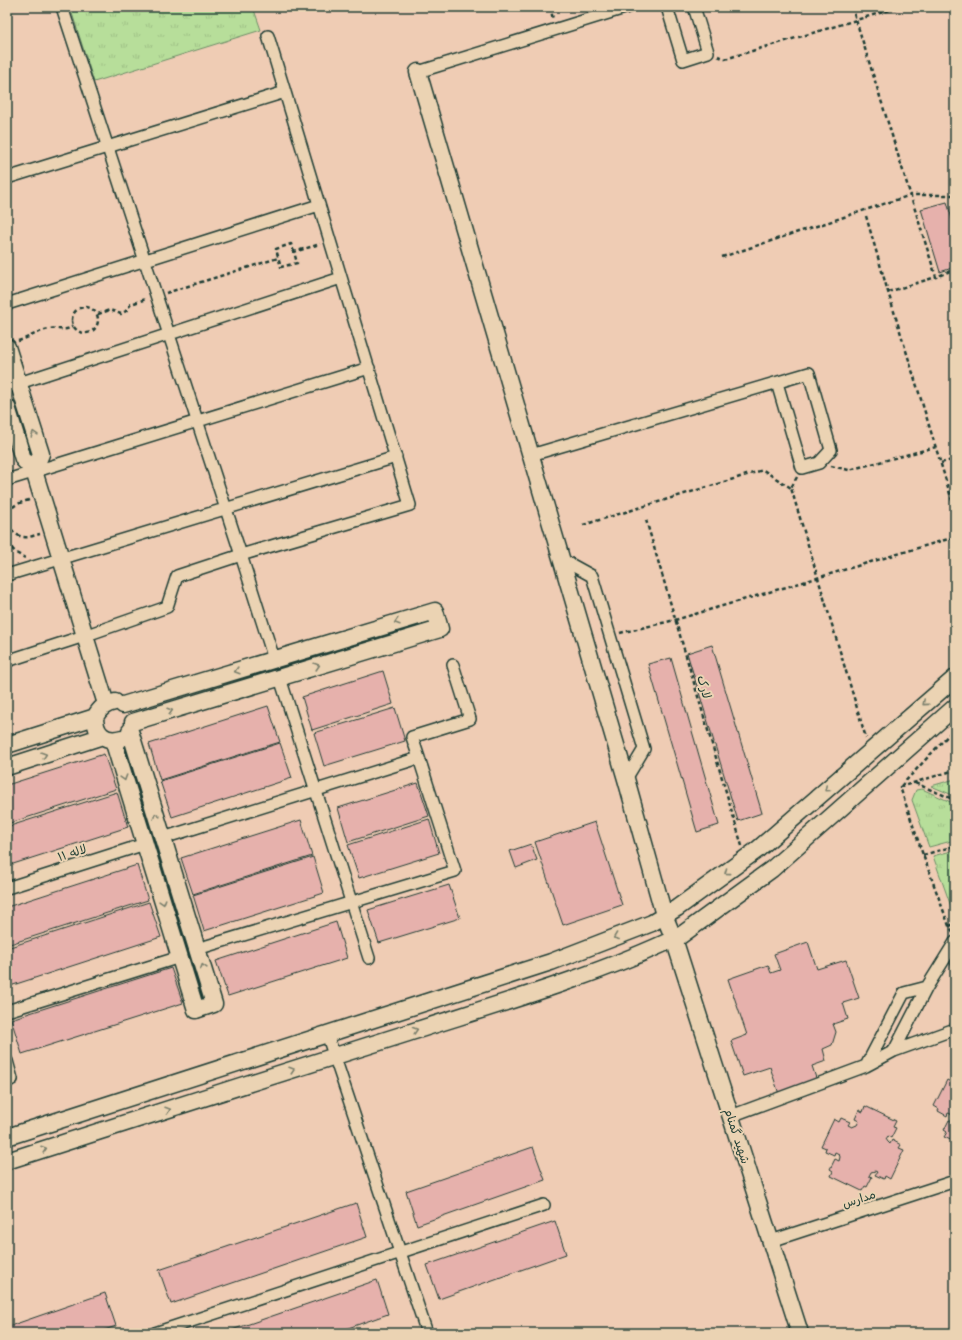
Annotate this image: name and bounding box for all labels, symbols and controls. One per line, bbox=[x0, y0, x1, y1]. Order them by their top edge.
one-way arrow bbox=[30, 431, 39, 438]
one-way arrow bbox=[394, 617, 401, 626]
one-way arrow bbox=[314, 662, 321, 671]
one-way arrow bbox=[233, 666, 240, 675]
street label: لارک bbox=[693, 673, 717, 701]
one-way arrow bbox=[922, 699, 930, 706]
one-way arrow bbox=[166, 707, 173, 716]
one-way arrow bbox=[40, 751, 47, 760]
one-way arrow bbox=[119, 774, 128, 781]
one-way arrow bbox=[824, 784, 832, 791]
one-way arrow bbox=[152, 813, 161, 820]
street label: لاله ۱۱ bbox=[55, 839, 88, 865]
one-way arrow bbox=[724, 867, 731, 875]
one-way arrow bbox=[158, 898, 167, 905]
one-way arrow bbox=[612, 932, 620, 940]
one-way arrow bbox=[199, 964, 208, 971]
one-way arrow bbox=[412, 1026, 419, 1035]
one-way arrow bbox=[288, 1066, 295, 1075]
one-way arrow bbox=[164, 1106, 171, 1114]
street label: شهید گمنام bbox=[720, 1106, 755, 1166]
one-way arrow bbox=[40, 1145, 47, 1154]
street label: مدارس bbox=[840, 1184, 878, 1212]

